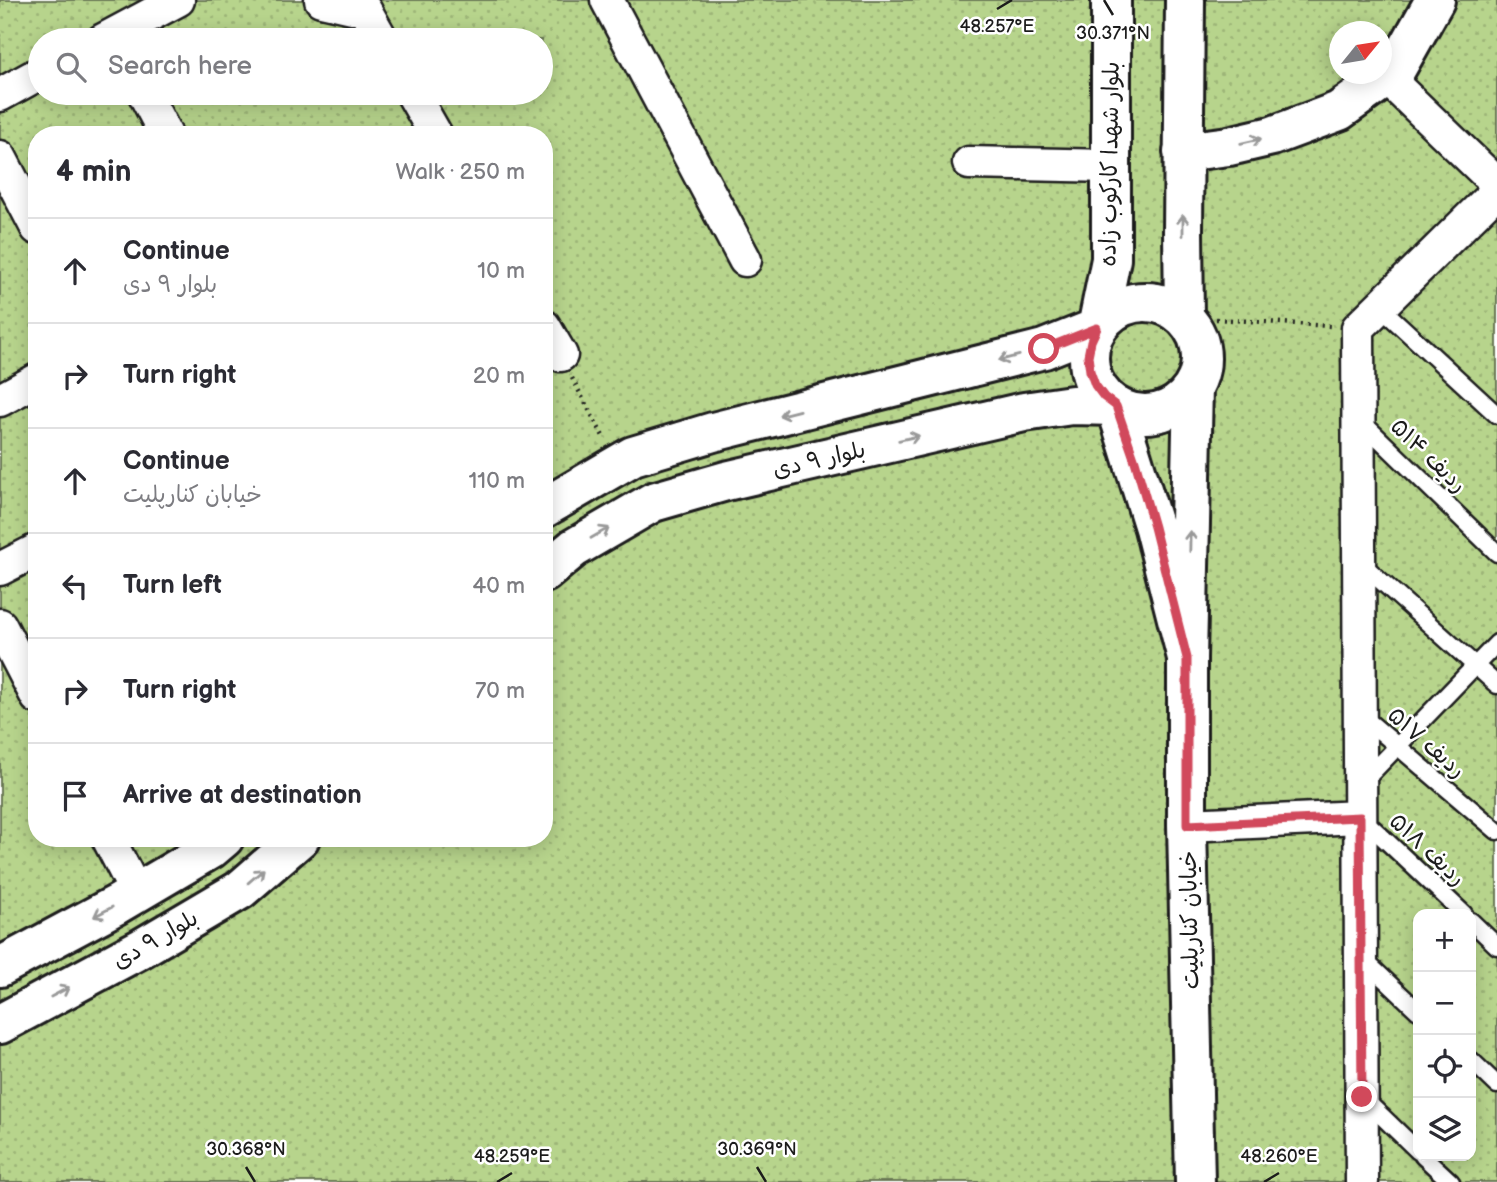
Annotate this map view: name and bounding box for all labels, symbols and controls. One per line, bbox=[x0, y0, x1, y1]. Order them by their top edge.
text: 48.257°E bbox=[960, 16, 1035, 37]
north arrow bbox=[1329, 21, 1392, 84]
text: 30.371°N bbox=[1076, 23, 1150, 44]
search box bbox=[28, 28, 553, 105]
icon: search bbox=[52, 48, 90, 86]
text: Search here bbox=[108, 51, 252, 82]
street label: بلوار شهدا کارکوب زاده bbox=[1094, 61, 1126, 267]
one-way arrow bbox=[1239, 133, 1262, 147]
text: 4 min bbox=[56, 154, 131, 190]
text: Walk · 250 m bbox=[395, 158, 525, 186]
one-way arrow bbox=[1176, 213, 1190, 236]
text: Continue bbox=[123, 236, 230, 267]
icon: ahead bbox=[56, 252, 94, 290]
text: 10 m bbox=[477, 257, 525, 285]
text: بلوار ۹ دی bbox=[123, 271, 217, 299]
route start bbox=[1028, 333, 1059, 364]
one-way arrow bbox=[999, 352, 1021, 365]
icon: right bbox=[56, 357, 94, 395]
text: Turn right bbox=[123, 360, 236, 391]
text: 20 m bbox=[473, 362, 525, 390]
one-way arrow bbox=[778, 407, 801, 420]
street label: ردیف ۵۱۴ bbox=[1384, 413, 1472, 499]
one-way arrow bbox=[897, 431, 920, 445]
street label: بلوار ۹ دی bbox=[770, 436, 868, 484]
text: Continue bbox=[123, 446, 230, 477]
icon: ahead bbox=[56, 462, 94, 500]
text: 110 m bbox=[468, 467, 525, 495]
text: خیابان کنارپلیت bbox=[123, 481, 262, 509]
one-way arrow bbox=[589, 526, 609, 540]
one-way arrow bbox=[1183, 530, 1197, 553]
icon: left bbox=[56, 567, 94, 605]
text: Turn left bbox=[123, 570, 222, 601]
text: 40 m bbox=[472, 572, 525, 600]
icon: right bbox=[56, 672, 94, 710]
text: Turn right bbox=[123, 675, 236, 706]
text: 70 m bbox=[475, 677, 525, 705]
street label: ردیف ۵۱۷ bbox=[1382, 701, 1471, 784]
icon: arrive bbox=[56, 777, 94, 815]
text: Arrive at destination bbox=[123, 780, 362, 811]
street label: ردیف ۵۱۸ bbox=[1383, 807, 1471, 892]
street label: خیابان کنارپلیت bbox=[1175, 850, 1205, 990]
one-way arrow bbox=[246, 868, 264, 884]
street label: بلوار ۹ دی bbox=[108, 904, 203, 976]
one-way arrow bbox=[93, 906, 114, 919]
map controls bbox=[1413, 909, 1476, 1161]
button: + bbox=[1413, 909, 1476, 972]
button: − bbox=[1413, 972, 1476, 1035]
one-way arrow bbox=[49, 984, 70, 998]
button: locate bbox=[1413, 1035, 1476, 1098]
route end bbox=[1346, 1081, 1377, 1112]
button: layers bbox=[1413, 1098, 1476, 1161]
text: 30.368°N bbox=[206, 1139, 286, 1160]
text: 30.369°N bbox=[717, 1139, 797, 1160]
text: 48.259°E bbox=[474, 1146, 550, 1167]
text: 48.260°E bbox=[1240, 1146, 1318, 1167]

